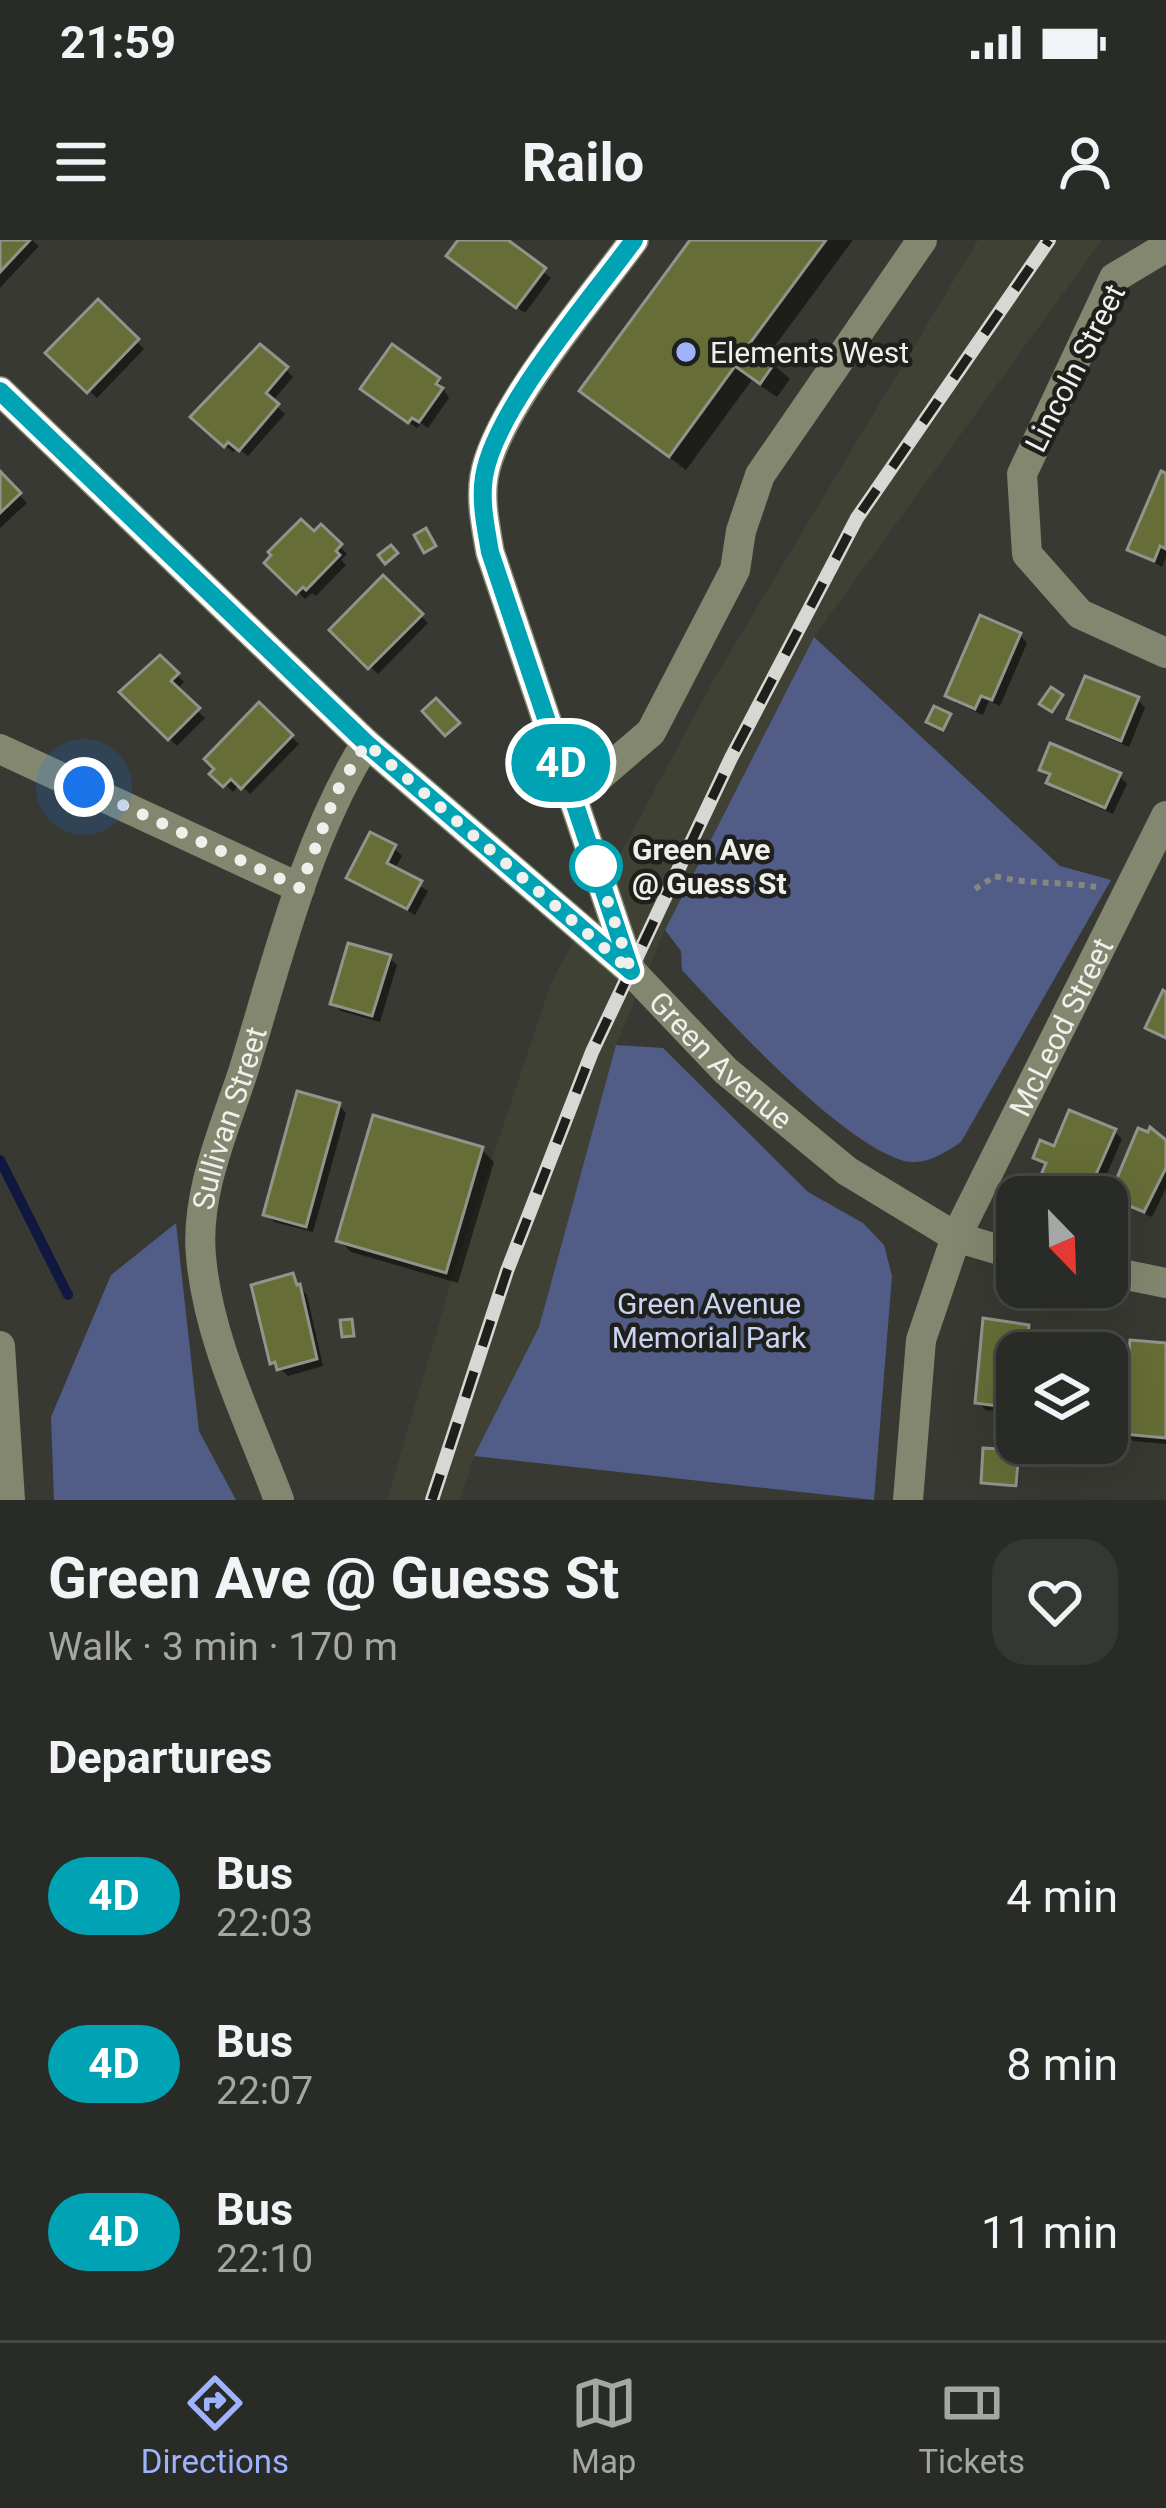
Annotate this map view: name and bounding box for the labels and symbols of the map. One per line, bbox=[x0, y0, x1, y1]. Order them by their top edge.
street label: Lincoln Street bbox=[1018, 278, 1132, 458]
place label: Elements West bbox=[710, 335, 909, 370]
marker: Elements West bbox=[673, 339, 699, 365]
line badge: 4D bbox=[507, 724, 615, 802]
your location bbox=[54, 757, 114, 817]
place label: Green Ave @ Guess St bbox=[632, 832, 787, 901]
marker: Green Ave @ Guess St bbox=[571, 841, 621, 891]
street label: McLeod Street bbox=[1002, 932, 1120, 1122]
street label: Green Avenue bbox=[642, 984, 800, 1136]
street label: Sullivan Street bbox=[185, 1022, 273, 1212]
north arrow bbox=[996, 1176, 1128, 1308]
park label: Green Avenue Memorial Park bbox=[612, 1286, 807, 1355]

